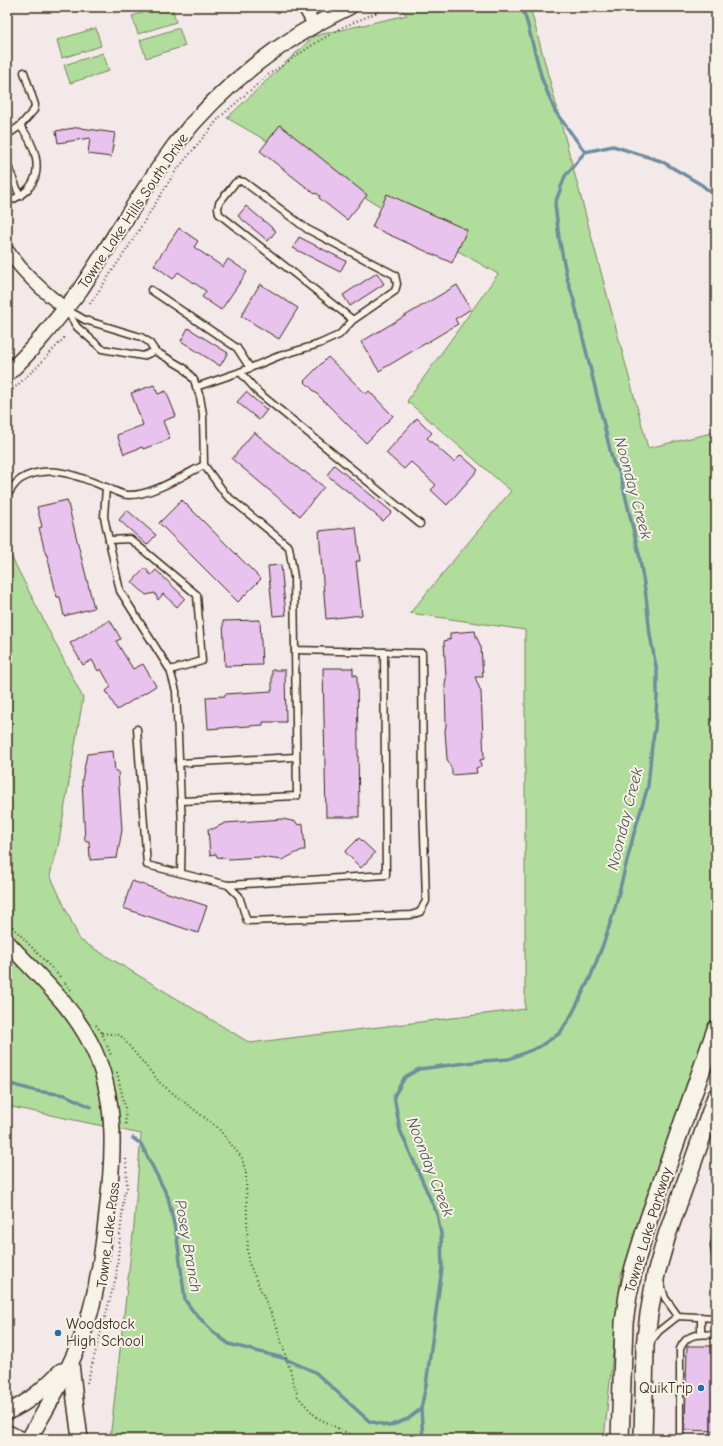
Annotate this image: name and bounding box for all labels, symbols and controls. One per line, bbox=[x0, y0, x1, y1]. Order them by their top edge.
street label: Towne Lake Hills South Drive bbox=[74, 129, 192, 292]
water label: Noonday Creek bbox=[611, 435, 655, 541]
water label: Noonday Creek bbox=[604, 766, 647, 872]
water label: Noonday Creek bbox=[403, 1115, 457, 1220]
street label: Towne Lake Parkway bbox=[620, 1165, 676, 1295]
street label: Towne Lake Pass bbox=[93, 1181, 123, 1289]
water label: Posey Branch bbox=[171, 1198, 205, 1294]
place label: Woodstock High School bbox=[66, 1315, 144, 1350]
marker: Woodstock High School bbox=[53, 1328, 63, 1338]
place label: QuikTrip bbox=[639, 1379, 693, 1397]
marker: QuikTrip bbox=[696, 1383, 706, 1393]

